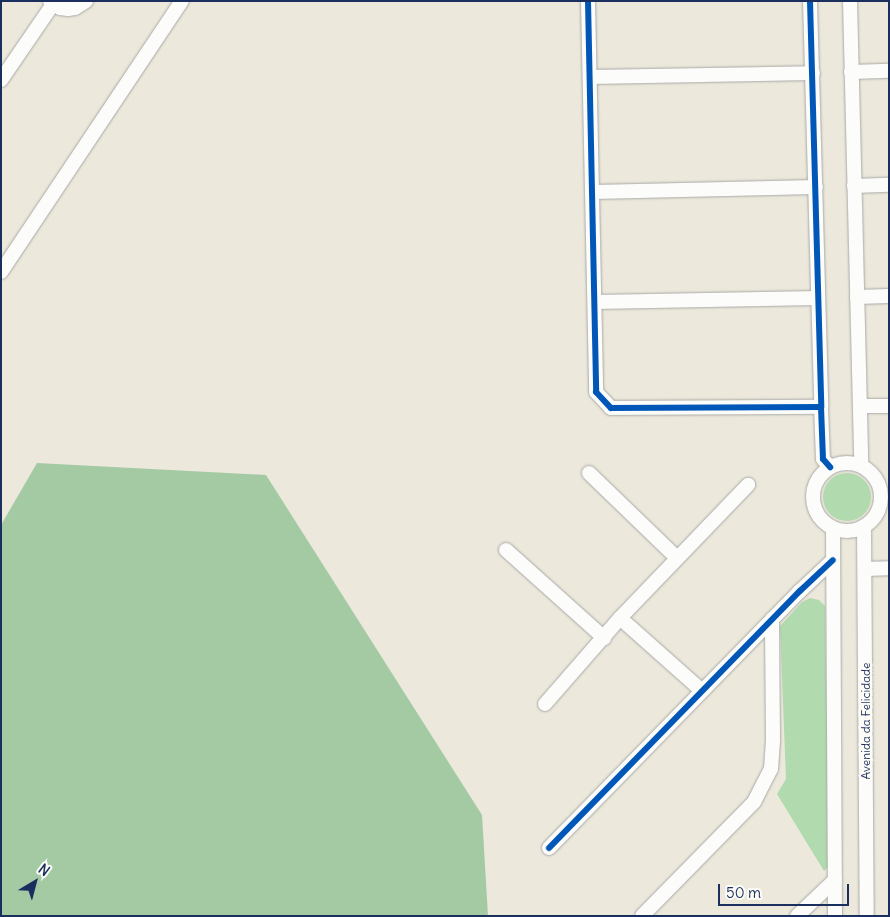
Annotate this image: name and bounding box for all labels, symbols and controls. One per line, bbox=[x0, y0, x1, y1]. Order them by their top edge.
street label: Avenida da Felicidade bbox=[859, 662, 873, 780]
north arrow bbox=[10, 857, 60, 907]
text: N bbox=[35, 860, 53, 880]
scale bar bbox=[720, 874, 851, 906]
text: 50 m bbox=[726, 883, 761, 902]

